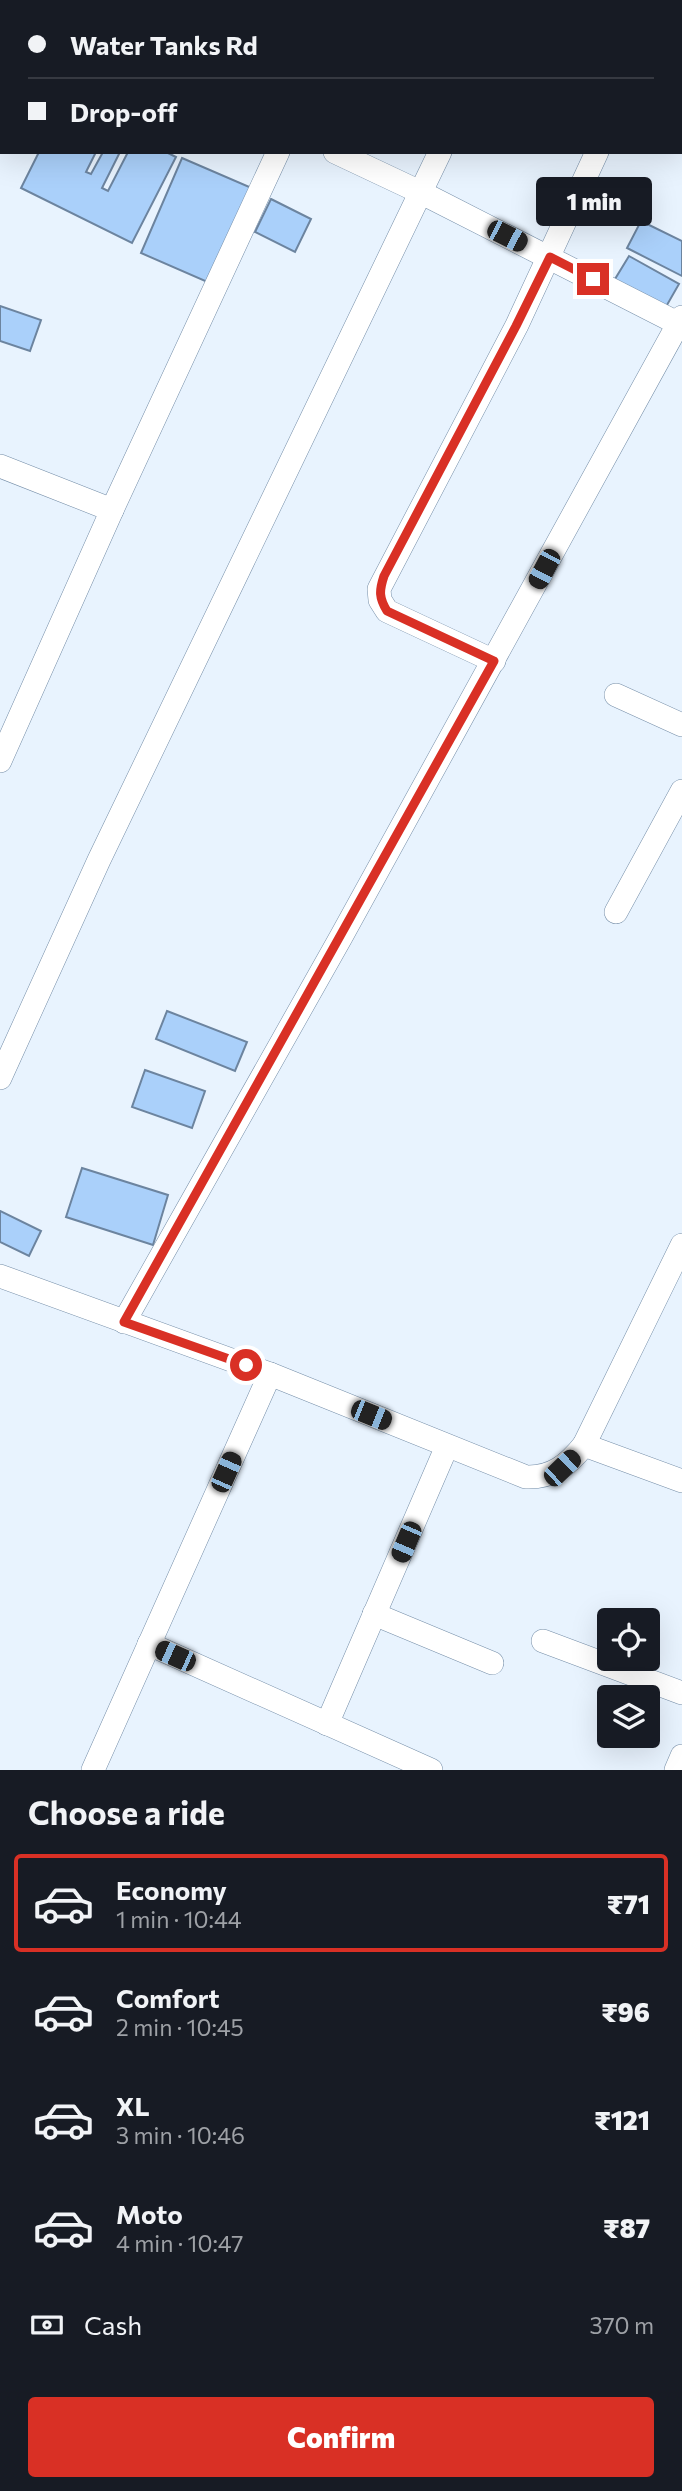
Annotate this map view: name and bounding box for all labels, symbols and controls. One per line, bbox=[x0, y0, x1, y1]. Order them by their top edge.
text: Water Tanks Rd bbox=[70, 29, 258, 60]
text: Drop-off bbox=[70, 96, 177, 127]
callout: 1 min bbox=[535, 177, 651, 226]
text: 1 min bbox=[566, 187, 622, 215]
car bbox=[484, 217, 531, 255]
route end bbox=[577, 263, 609, 295]
car bbox=[525, 546, 564, 592]
route start bbox=[230, 1349, 262, 1381]
car bbox=[348, 1397, 395, 1433]
car bbox=[540, 1446, 585, 1490]
car bbox=[208, 1449, 245, 1495]
car bbox=[389, 1519, 424, 1565]
map controls bbox=[597, 1608, 660, 1748]
button: locate bbox=[597, 1608, 660, 1671]
car bbox=[152, 1638, 199, 1674]
button: layers bbox=[597, 1685, 660, 1748]
text: Choose a ride bbox=[28, 1792, 225, 1832]
icon: car bbox=[32, 1872, 95, 1935]
text: Economy bbox=[116, 1874, 227, 1905]
text: ₹71 bbox=[607, 1888, 650, 1919]
text: 1 min · 10:44 bbox=[116, 1905, 242, 1933]
icon: car bbox=[32, 1980, 95, 2043]
text: Comfort bbox=[116, 1982, 219, 2013]
text: ₹96 bbox=[601, 1996, 650, 2027]
text: 2 min · 10:45 bbox=[116, 2013, 244, 2041]
icon: car bbox=[32, 2088, 95, 2151]
text: XL bbox=[116, 2090, 150, 2121]
text: ₹121 bbox=[594, 2104, 650, 2135]
text: 3 min · 10:46 bbox=[116, 2121, 245, 2149]
icon: car bbox=[32, 2196, 95, 2259]
text: Moto bbox=[116, 2198, 183, 2229]
text: ₹87 bbox=[603, 2212, 650, 2243]
text: 4 min · 10:47 bbox=[116, 2229, 243, 2257]
icon: cash bbox=[28, 2306, 66, 2344]
text: Cash bbox=[84, 2309, 142, 2340]
text: 370 m bbox=[589, 2311, 654, 2339]
button: Confirm bbox=[28, 2397, 654, 2477]

